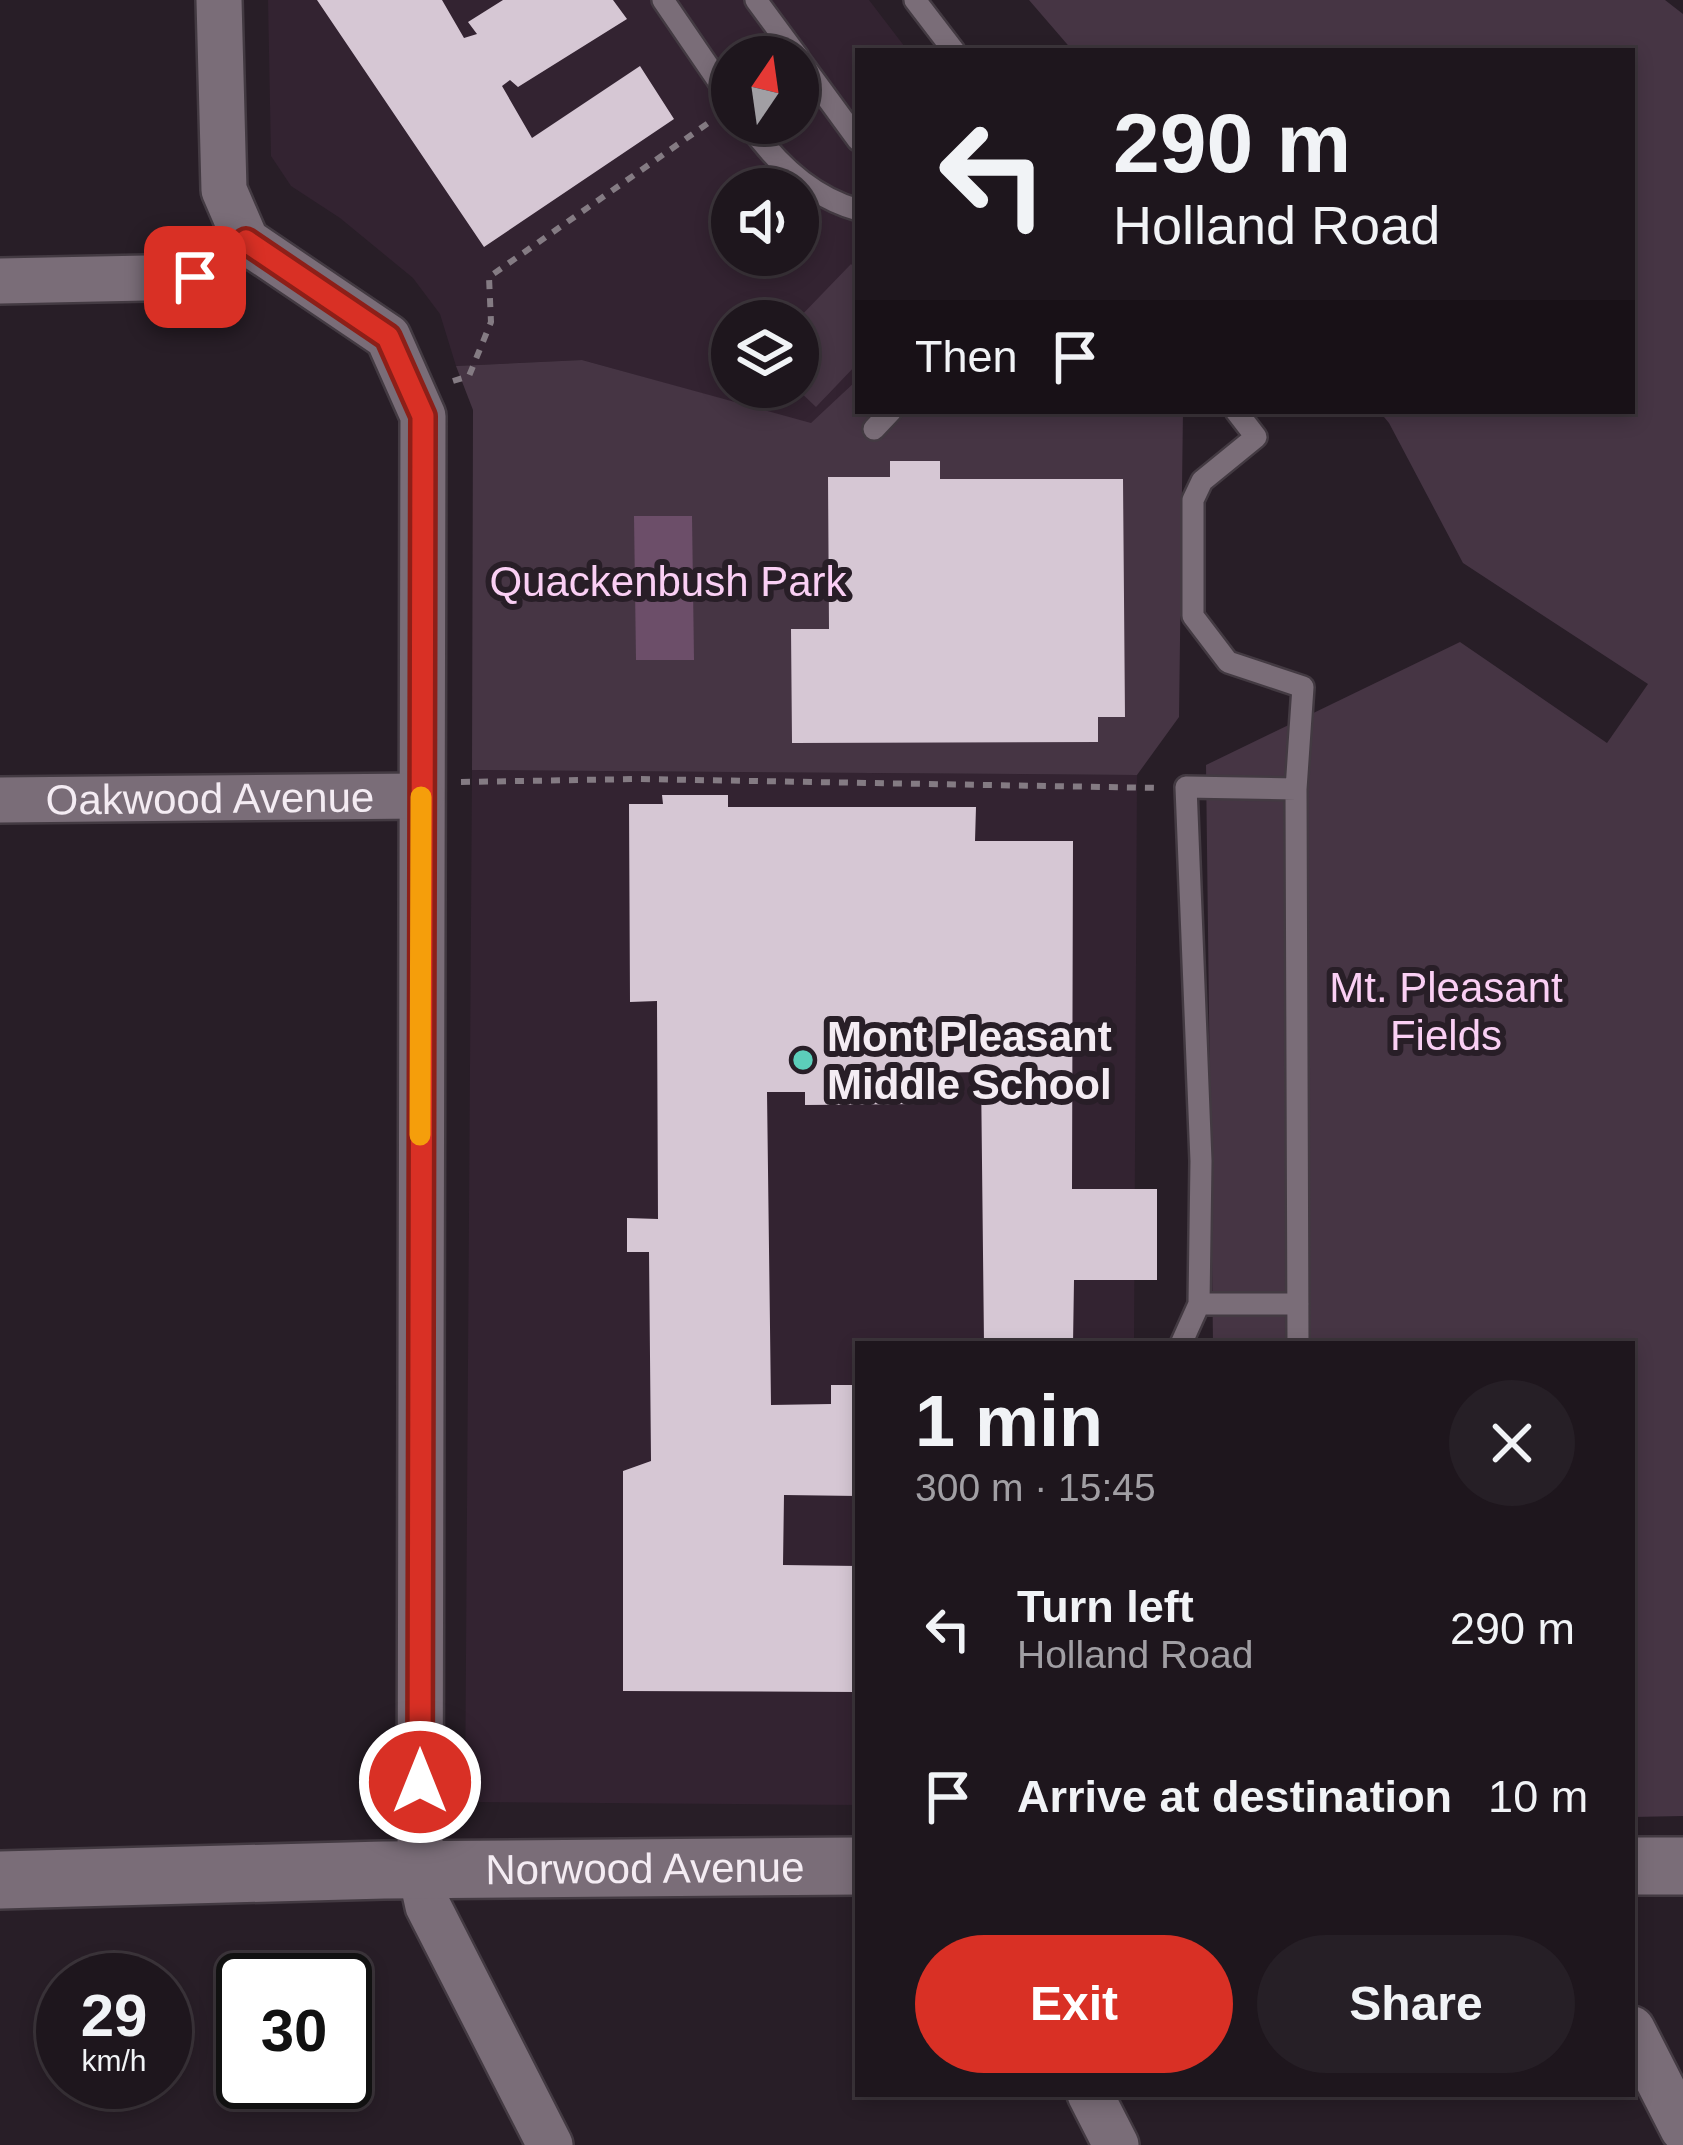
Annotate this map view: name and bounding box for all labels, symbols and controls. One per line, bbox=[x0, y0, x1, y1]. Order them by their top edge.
north arrow bbox=[711, 36, 819, 144]
map controls bbox=[711, 36, 819, 408]
icon: left bbox=[915, 96, 1071, 252]
text: 290 m bbox=[1113, 96, 1351, 190]
button: sound bbox=[711, 168, 819, 276]
text: Holland Road bbox=[1113, 195, 1440, 255]
pin bbox=[144, 226, 246, 328]
icon: arrive bbox=[162, 244, 228, 310]
button: layers bbox=[711, 300, 819, 408]
icon: arrive bbox=[1042, 324, 1108, 390]
text: Then bbox=[915, 331, 1018, 382]
park label: Quackenbush Park bbox=[489, 558, 848, 605]
street label: Oakwood Avenue bbox=[46, 773, 374, 824]
park label: Mt. Pleasant Fields bbox=[1329, 964, 1563, 1059]
place label: Mont Pleasant Middle School bbox=[827, 1013, 1112, 1108]
marker: Mont Pleasant Middle School bbox=[790, 1047, 816, 1073]
button: close bbox=[1449, 1380, 1575, 1506]
text: 1 min bbox=[915, 1381, 1103, 1461]
text: 300 m · 15:45 bbox=[915, 1466, 1156, 1509]
text: Turn left bbox=[1017, 1581, 1194, 1632]
icon: left bbox=[915, 1596, 981, 1662]
text: 290 m bbox=[1450, 1603, 1575, 1654]
text: Holland Road bbox=[1017, 1633, 1253, 1676]
position arrow bbox=[357, 1719, 483, 1845]
icon: arrive bbox=[915, 1764, 981, 1830]
text: Arrive at destination bbox=[1017, 1771, 1452, 1822]
text: 10 m bbox=[1488, 1771, 1588, 1822]
street label: Norwood Avenue bbox=[485, 1843, 805, 1893]
button: Exit bbox=[915, 1935, 1233, 2073]
button: Share bbox=[1257, 1935, 1575, 2073]
speed limit sign: 30 bbox=[216, 1953, 372, 2109]
text: 29 bbox=[81, 1982, 147, 2049]
text: km/h bbox=[81, 2044, 147, 2077]

